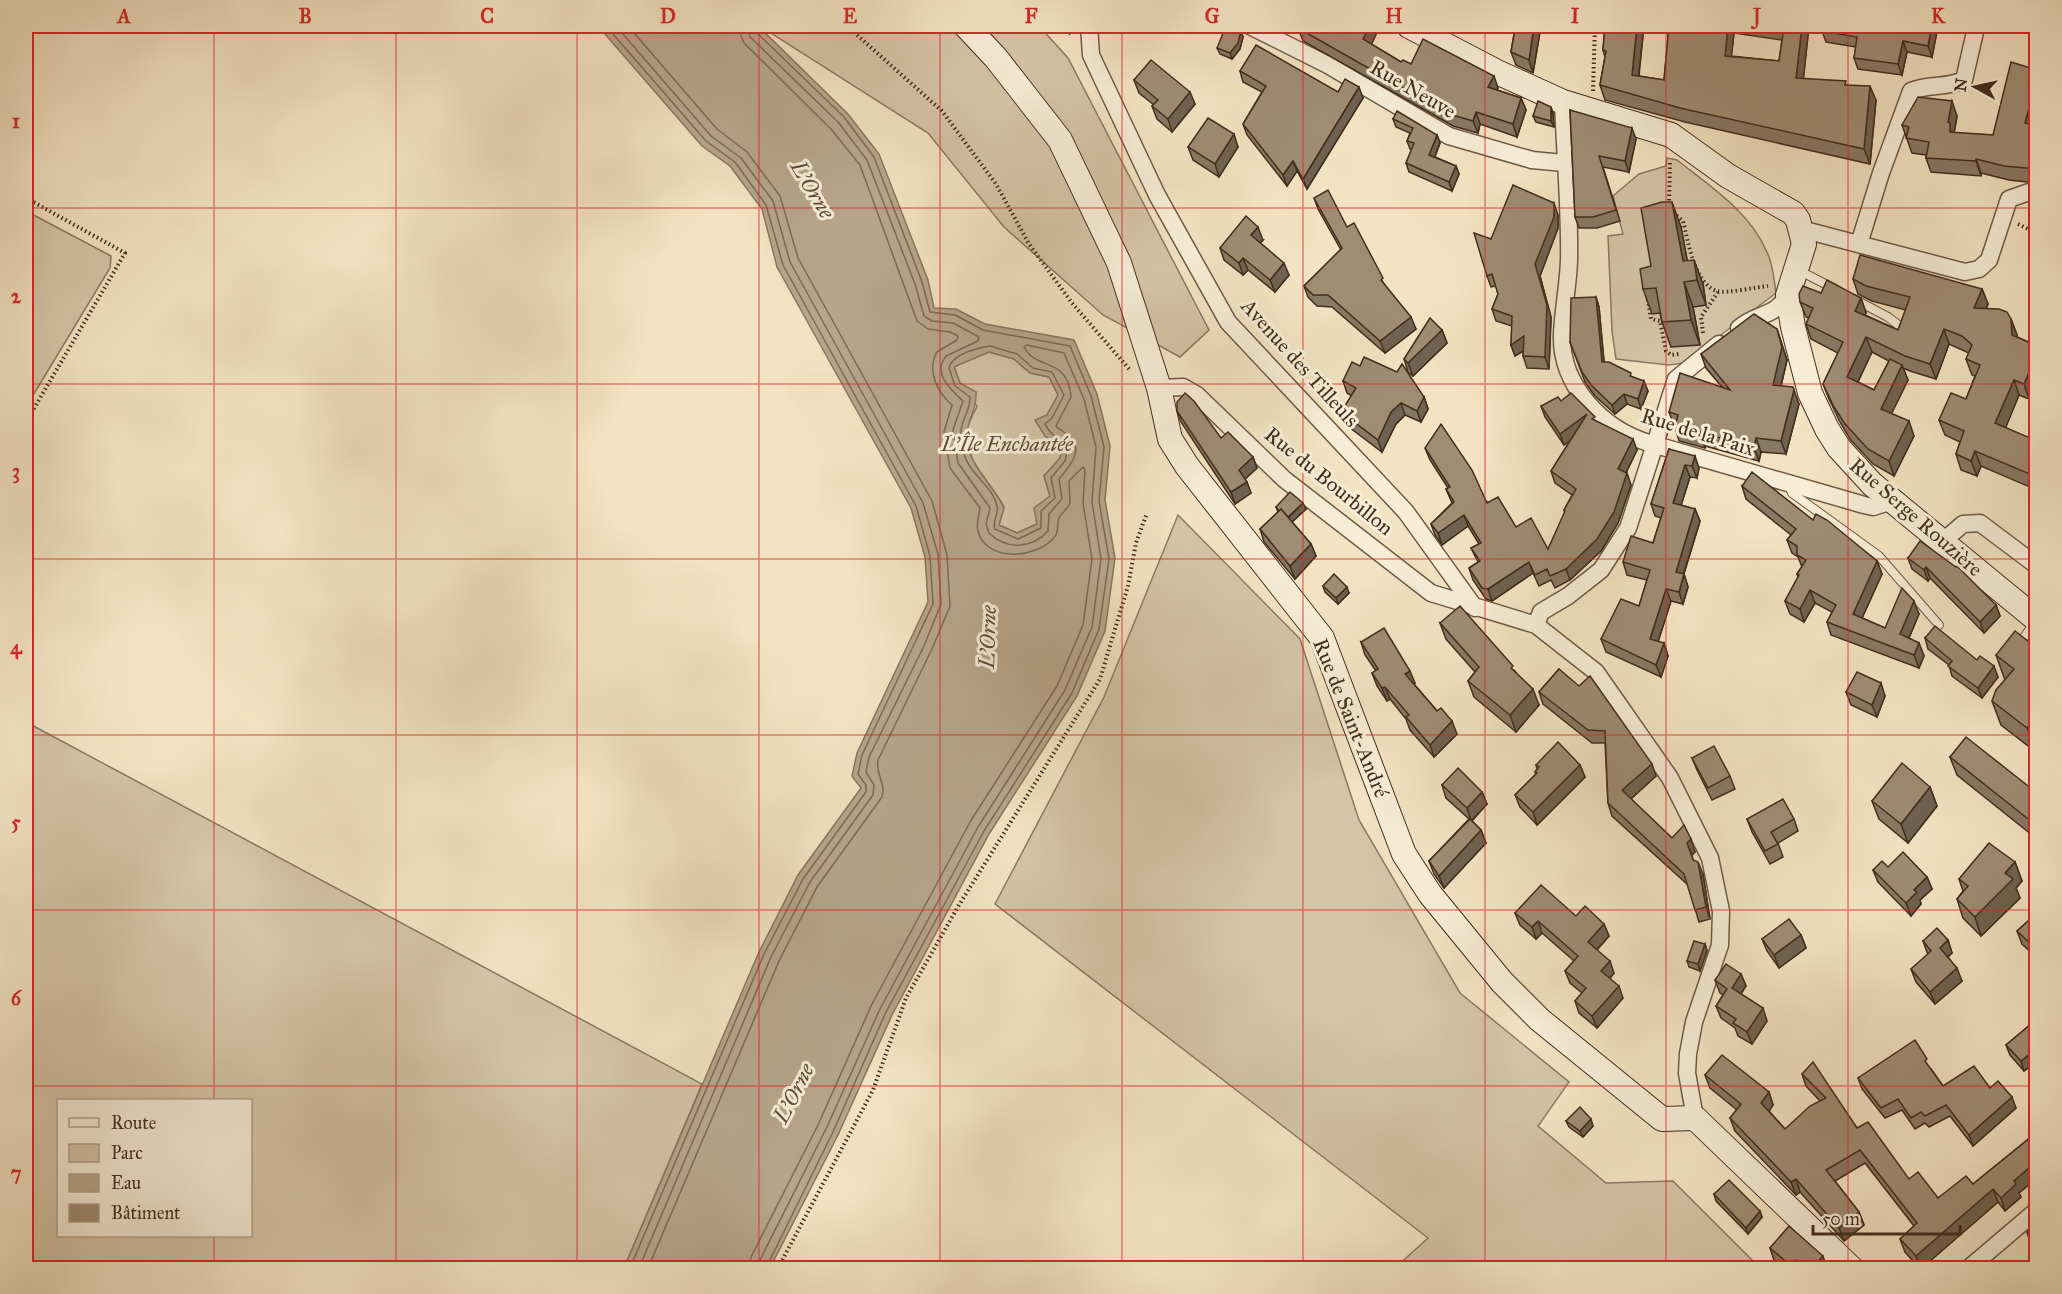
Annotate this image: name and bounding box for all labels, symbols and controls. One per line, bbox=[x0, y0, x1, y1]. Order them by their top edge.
text: A bbox=[115, 4, 131, 28]
text: B bbox=[298, 4, 312, 28]
text: C bbox=[480, 4, 494, 28]
text: D bbox=[660, 4, 676, 28]
text: E bbox=[843, 4, 858, 28]
text: F bbox=[1024, 4, 1038, 28]
text: G bbox=[1205, 4, 1220, 28]
text: H bbox=[1385, 4, 1403, 28]
text: I bbox=[1571, 4, 1580, 28]
text: J bbox=[1750, 4, 1762, 30]
text: K bbox=[1931, 4, 1946, 28]
street label: Rue Neuve bbox=[1365, 54, 1461, 124]
north arrow bbox=[1945, 57, 2005, 117]
text: N bbox=[1950, 77, 1971, 93]
text: 1 bbox=[12, 109, 20, 133]
water label: L'Orne bbox=[784, 154, 841, 224]
text: 2 bbox=[11, 284, 22, 308]
street label: Avenue des Tilleuls bbox=[1235, 293, 1364, 433]
street label: Rue de la Paix bbox=[1638, 402, 1759, 462]
street label: Rue du Bourbillon bbox=[1259, 421, 1399, 541]
park label: L'Île Enchantée bbox=[940, 431, 1074, 457]
street label: Rue Serge Rouzière bbox=[1844, 452, 1988, 582]
text: 3 bbox=[12, 459, 20, 484]
water label: L'Orne bbox=[973, 604, 1002, 670]
text: 4 bbox=[10, 635, 22, 660]
street label: Rue de Saint-André bbox=[1307, 635, 1395, 802]
text: 5 bbox=[11, 810, 21, 834]
text: 6 bbox=[11, 986, 23, 1010]
water label: L'Orne bbox=[767, 1058, 820, 1128]
legend bbox=[57, 1099, 252, 1237]
text: Route bbox=[111, 1112, 156, 1134]
text: Parc bbox=[111, 1142, 143, 1164]
text: 7 bbox=[11, 1161, 22, 1185]
text: Eau bbox=[111, 1172, 141, 1194]
scale bar bbox=[1813, 1198, 1960, 1236]
text: Bâtiment bbox=[111, 1202, 181, 1224]
text: 50 m bbox=[1822, 1208, 1860, 1230]

